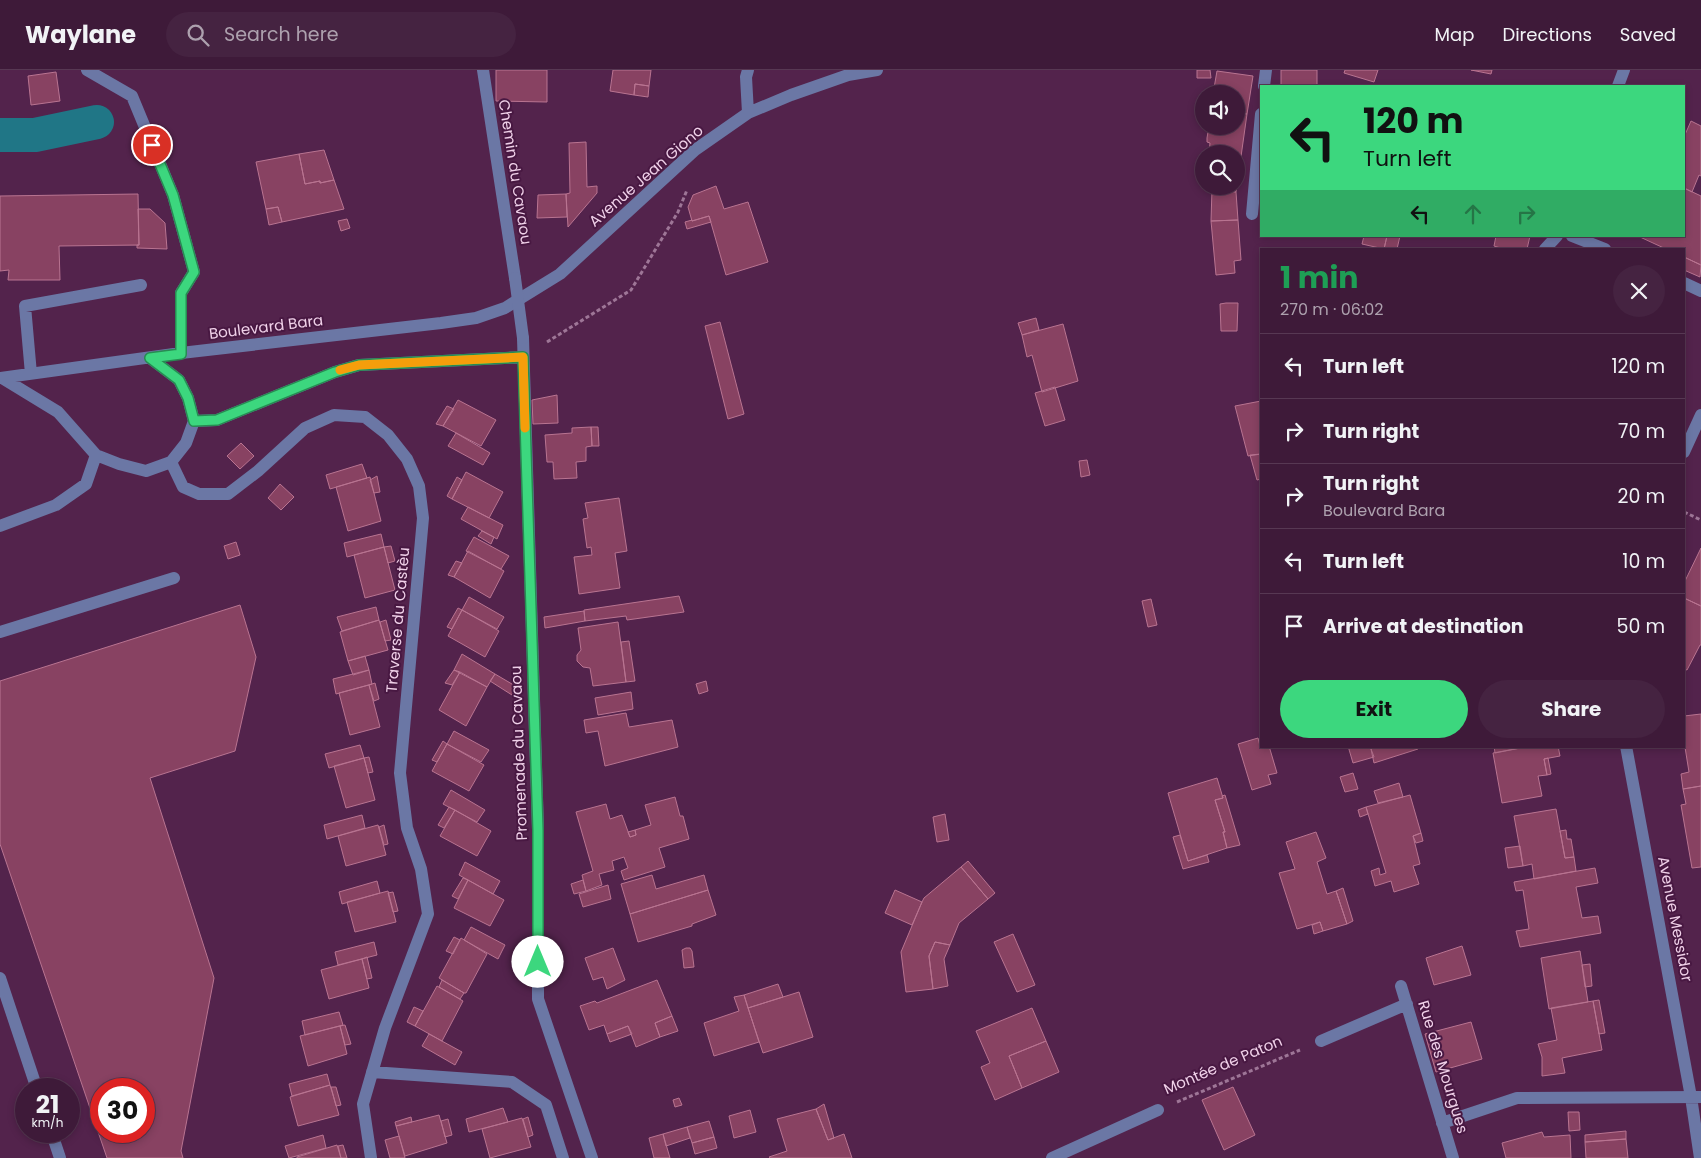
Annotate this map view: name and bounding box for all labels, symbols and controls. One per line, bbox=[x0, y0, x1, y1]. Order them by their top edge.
search box bbox=[166, 12, 516, 57]
text: Waylane bbox=[25, 18, 136, 51]
icon: search bbox=[184, 21, 212, 49]
text: Search here bbox=[224, 21, 339, 48]
text: Map bbox=[1435, 22, 1474, 47]
text: Directions bbox=[1502, 22, 1592, 47]
text: Saved bbox=[1620, 22, 1676, 47]
map controls bbox=[1195, 85, 1245, 195]
button: sound bbox=[1195, 85, 1245, 135]
text: 120 m bbox=[1363, 96, 1463, 145]
street label: Chemin du Cavaou bbox=[494, 98, 537, 246]
icon: left bbox=[1280, 105, 1345, 170]
street label: Avenue Jean Giono bbox=[584, 120, 707, 231]
pin bbox=[131, 124, 173, 166]
icon: arrive bbox=[138, 131, 166, 159]
text: Turn left bbox=[1363, 143, 1451, 174]
button: search bbox=[1195, 145, 1245, 195]
icon: left bbox=[1406, 200, 1434, 228]
icon: ahead bbox=[1459, 200, 1487, 228]
icon: right bbox=[1512, 200, 1540, 228]
text: 1 min bbox=[1280, 256, 1358, 299]
button: close bbox=[1613, 265, 1665, 317]
text: 270 m · 06:02 bbox=[1280, 298, 1384, 321]
street label: Boulevard Bara bbox=[208, 309, 324, 344]
icon: left bbox=[1280, 352, 1308, 380]
text: Turn left bbox=[1323, 353, 1404, 380]
text: 120 m bbox=[1611, 353, 1665, 380]
icon: right bbox=[1280, 417, 1308, 445]
text: Turn right bbox=[1323, 418, 1419, 445]
text: 70 m bbox=[1618, 418, 1665, 445]
text: Turn right bbox=[1323, 470, 1419, 497]
icon: right bbox=[1280, 482, 1308, 510]
text: 20 m bbox=[1617, 483, 1665, 510]
text: Boulevard Bara bbox=[1323, 499, 1445, 522]
street label: Traverse du Castèu bbox=[381, 546, 414, 694]
icon: left bbox=[1280, 547, 1308, 575]
text: Turn left bbox=[1323, 548, 1404, 575]
text: 10 m bbox=[1622, 548, 1665, 575]
icon: arrive bbox=[1280, 612, 1308, 640]
text: Arrive at destination bbox=[1323, 613, 1524, 640]
text: 50 m bbox=[1616, 613, 1665, 640]
street label: Promenade du Cavaou bbox=[505, 665, 532, 841]
button: Exit bbox=[1280, 680, 1468, 738]
button: Share bbox=[1478, 680, 1665, 738]
street label: Avenue Messidor bbox=[1653, 854, 1698, 984]
position arrow bbox=[511, 935, 563, 987]
street label: Rue des Mourgues bbox=[1413, 998, 1474, 1136]
street label: Montée de Paton bbox=[1160, 1030, 1285, 1099]
speed limit sign: 30 bbox=[90, 1078, 155, 1143]
text: 21 bbox=[36, 1087, 59, 1122]
text: km/h bbox=[32, 1114, 63, 1131]

